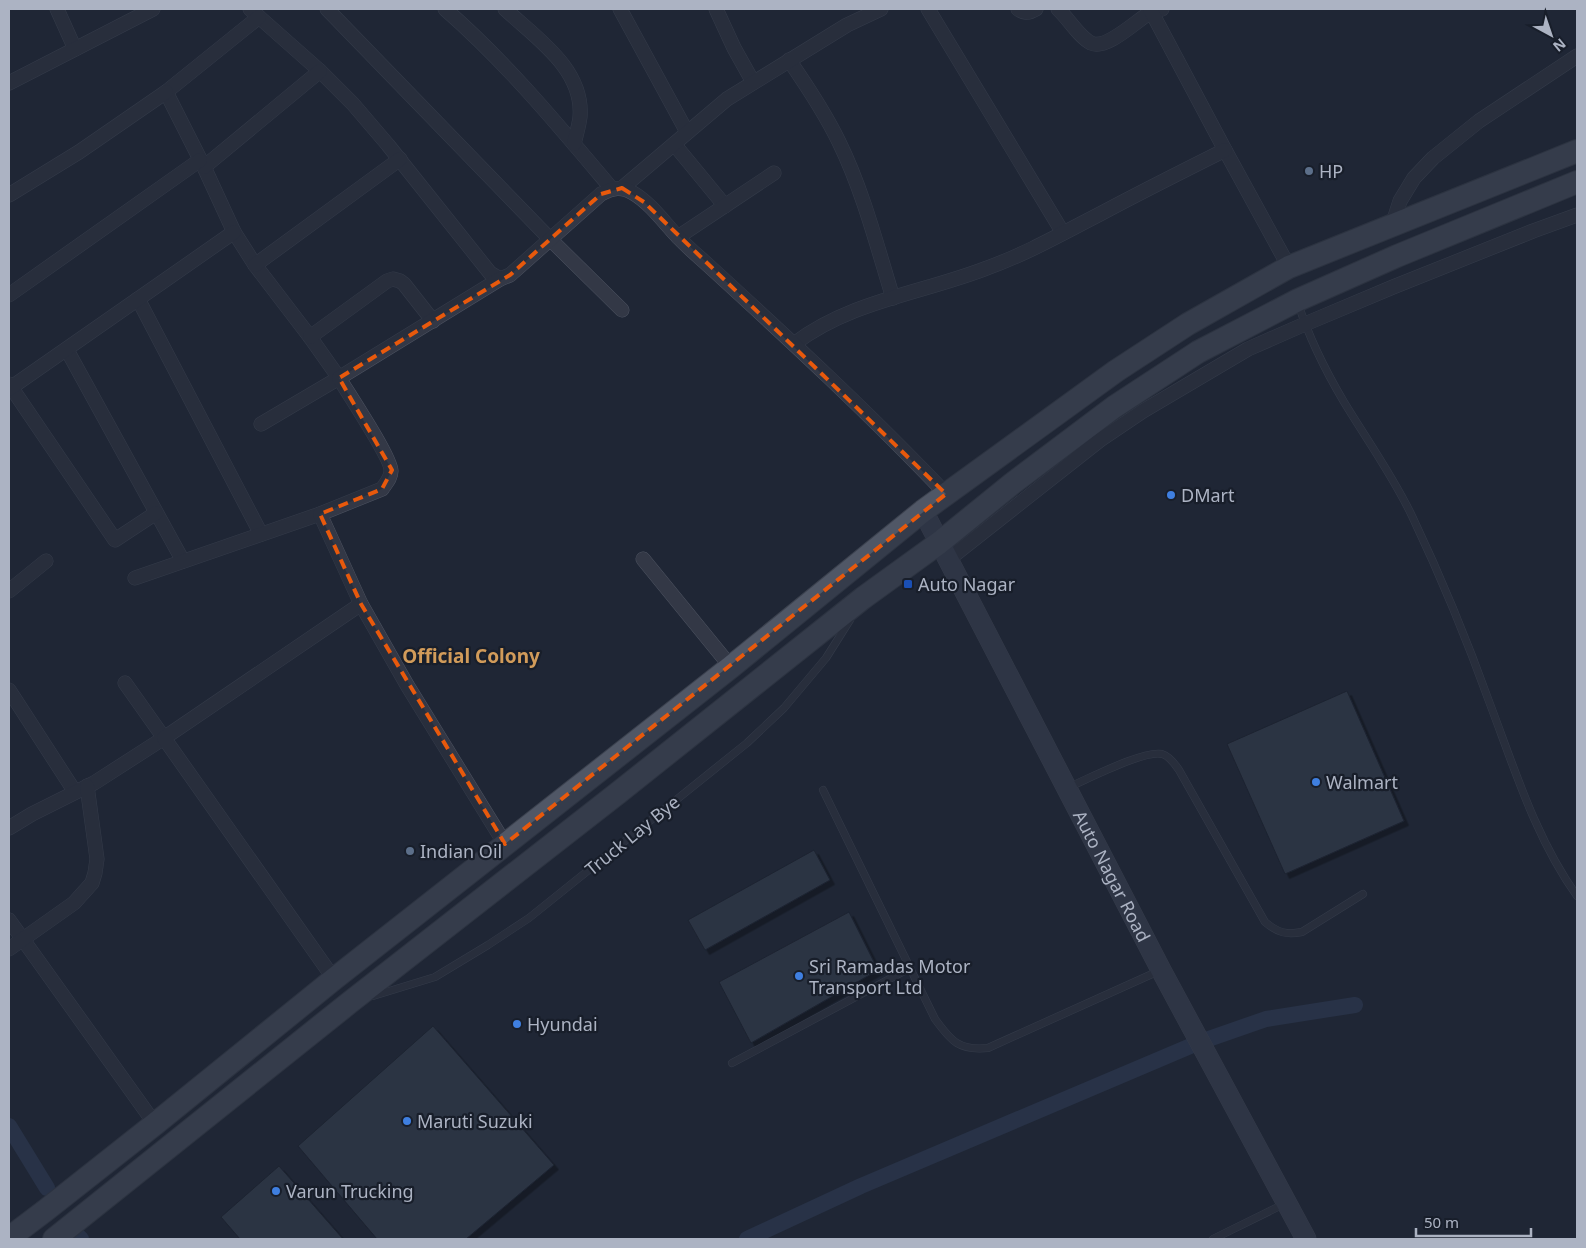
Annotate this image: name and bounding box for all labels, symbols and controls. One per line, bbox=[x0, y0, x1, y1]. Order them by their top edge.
north arrow bbox=[1526, 10, 1576, 60]
text: N bbox=[1549, 34, 1570, 56]
place label: HP bbox=[1319, 159, 1343, 183]
marker: HP bbox=[1303, 165, 1315, 177]
place label: DMart bbox=[1181, 483, 1235, 507]
marker: DMart bbox=[1165, 489, 1177, 501]
place label: Auto Nagar bbox=[918, 572, 1016, 596]
marker: Auto Nagar bbox=[902, 578, 914, 590]
district label: Official Colony bbox=[402, 643, 540, 669]
place label: Walmart bbox=[1326, 770, 1398, 794]
marker: Walmart bbox=[1310, 776, 1322, 788]
street label: Truck Lay Bye bbox=[580, 789, 684, 881]
street label: Auto Nagar Road bbox=[1068, 806, 1156, 946]
place label: Indian Oil bbox=[420, 839, 502, 863]
marker: Indian Oil bbox=[404, 845, 416, 857]
place label: Sri Ramadas Motor Transport Ltd bbox=[809, 954, 971, 999]
marker: Sri Ramadas Motor Transport Ltd bbox=[793, 970, 805, 982]
place label: Hyundai bbox=[527, 1012, 598, 1036]
marker: Hyundai bbox=[511, 1018, 523, 1030]
place label: Maruti Suzuki bbox=[417, 1109, 533, 1133]
marker: Maruti Suzuki bbox=[401, 1115, 413, 1127]
place label: Varun Trucking bbox=[286, 1179, 414, 1203]
marker: Varun Trucking bbox=[270, 1185, 282, 1197]
scale bar bbox=[1416, 1206, 1531, 1238]
text: 50 m bbox=[1424, 1212, 1459, 1232]

